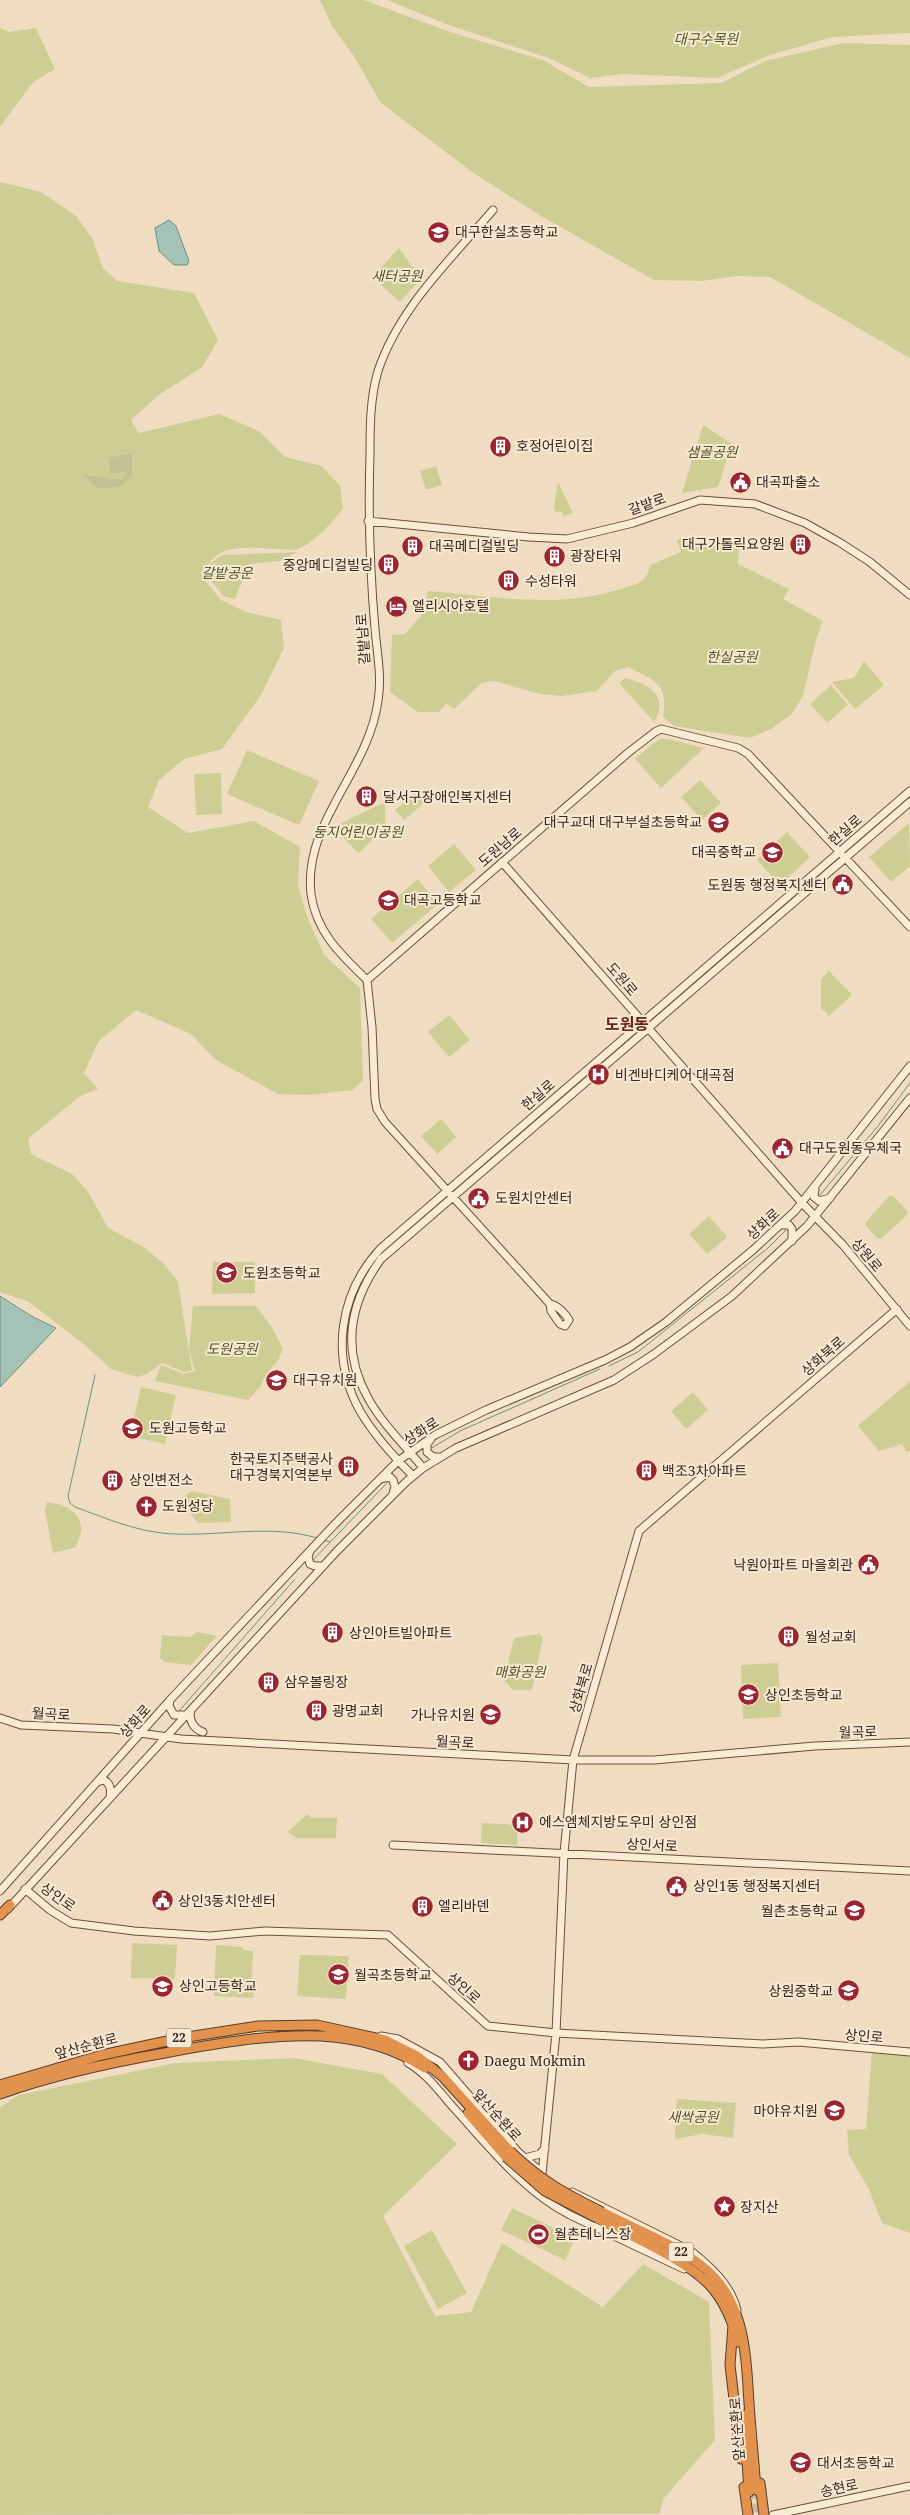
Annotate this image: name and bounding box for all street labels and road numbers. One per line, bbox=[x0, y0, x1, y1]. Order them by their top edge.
street label: 갈밭로 bbox=[625, 488, 668, 519]
street label: 갈밭남로 bbox=[351, 613, 374, 665]
street label: 한실로 bbox=[824, 810, 866, 849]
street label: 도원남로 bbox=[474, 822, 525, 871]
street label: 도원로 bbox=[603, 958, 642, 1000]
street label: 한실로 bbox=[517, 1075, 559, 1114]
street label: 상화로 bbox=[742, 1203, 783, 1244]
street label: 상원로 bbox=[848, 1234, 887, 1276]
street label: 상화북로 bbox=[797, 1331, 848, 1380]
street label: 상화로 bbox=[399, 1412, 442, 1449]
street label: 상화북로 bbox=[564, 1660, 597, 1715]
street label: 상화로 bbox=[115, 1700, 155, 1741]
street label: 월곡로 bbox=[31, 1703, 71, 1724]
street label: 월곡로 bbox=[838, 1721, 878, 1742]
street label: 월곡로 bbox=[435, 1731, 475, 1752]
street label: 상인서로 bbox=[626, 1834, 678, 1855]
street label: 상인로 bbox=[37, 1878, 80, 1916]
street label: 상인로 bbox=[444, 1968, 485, 2008]
street label: 상인로 bbox=[844, 2024, 884, 2047]
street label: 앞산순환로 bbox=[52, 2028, 120, 2063]
road number: 22 bbox=[166, 2029, 192, 2048]
street label: 앞산순환로 bbox=[469, 2084, 526, 2145]
road number: 22 bbox=[668, 2242, 694, 2262]
street label: 앞산순환로 bbox=[725, 2396, 748, 2462]
street label: 송현로 bbox=[818, 2474, 860, 2501]

